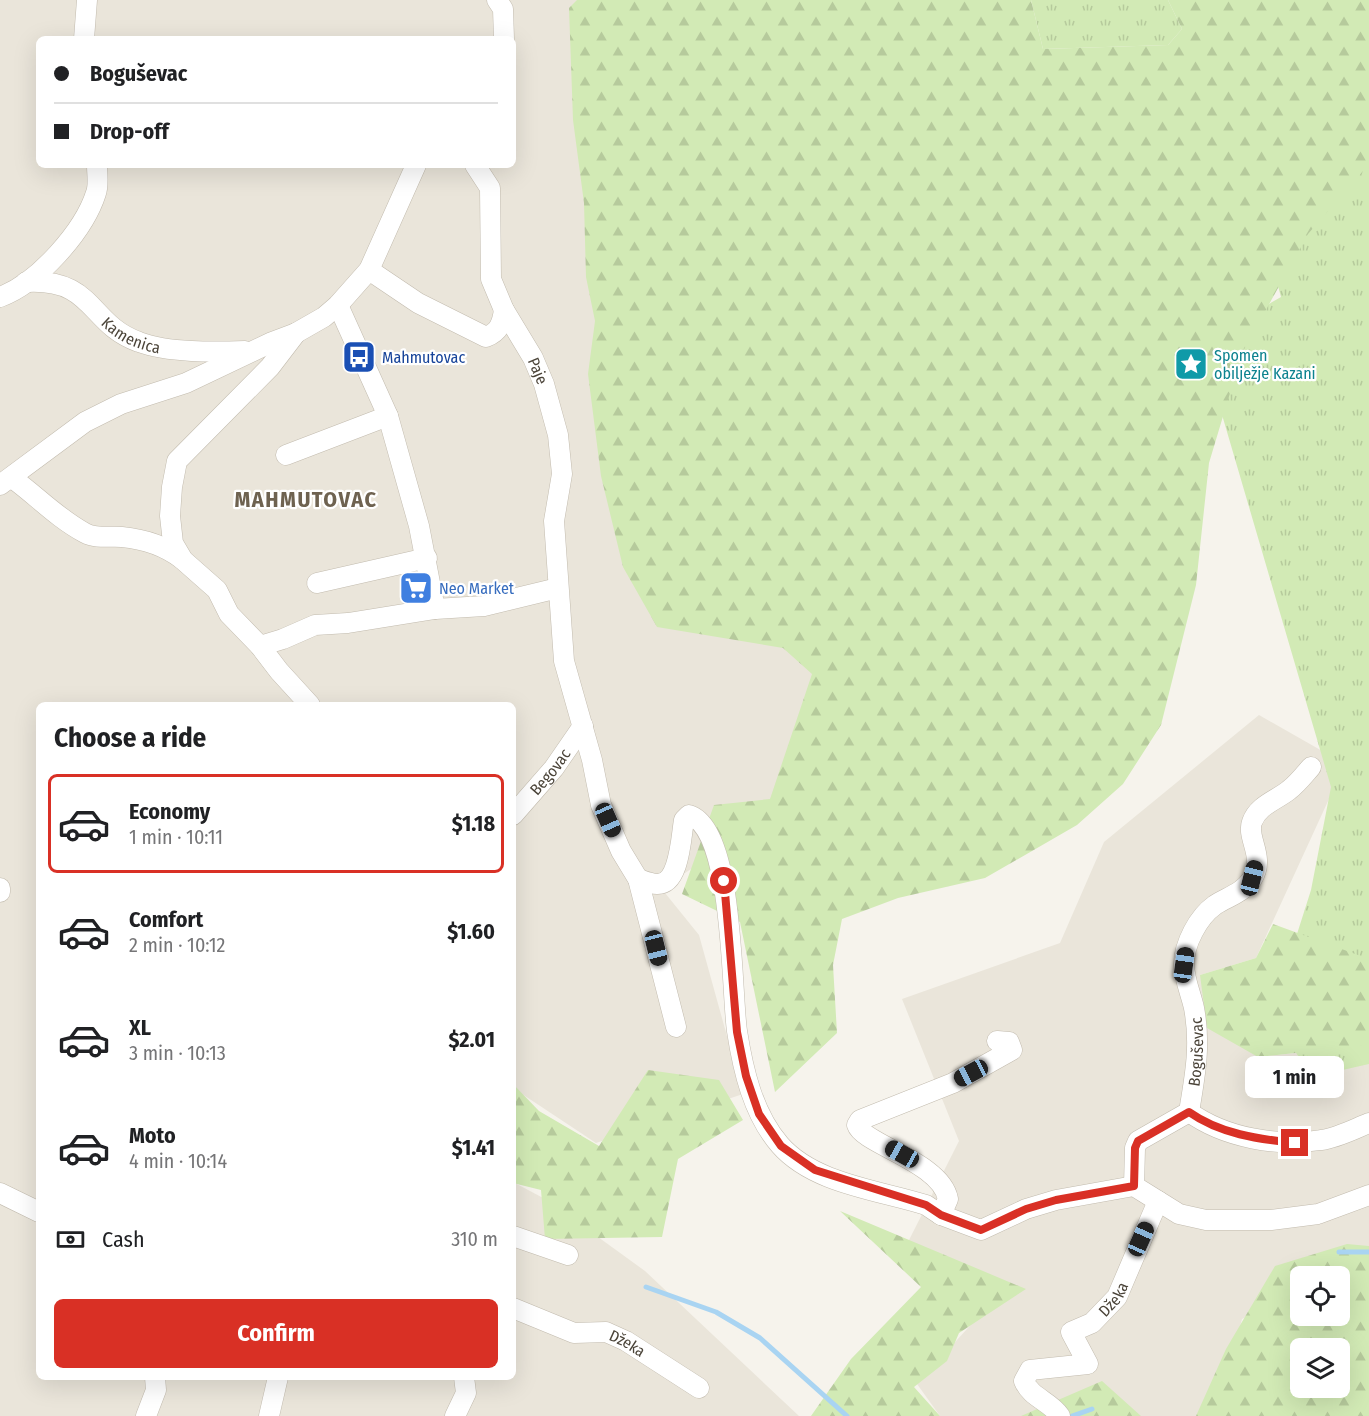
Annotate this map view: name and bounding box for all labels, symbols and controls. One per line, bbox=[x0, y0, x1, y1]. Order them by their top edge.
text: Boguševac bbox=[90, 60, 187, 87]
text: Drop-off bbox=[90, 118, 169, 145]
street label: Kamenica bbox=[98, 313, 162, 357]
bus stop icon: Mahmutovac bbox=[341, 339, 377, 375]
place icon: Spomen obilježje Kazani bbox=[1173, 346, 1209, 382]
place label: Spomen obilježje Kazani bbox=[1214, 346, 1316, 383]
place label: Mahmutovac bbox=[382, 348, 465, 367]
street label: Paje bbox=[524, 355, 552, 387]
district label: MAHMUTOVAC bbox=[235, 486, 377, 513]
supermarket icon: Neo Market bbox=[398, 570, 434, 606]
place label: Neo Market bbox=[439, 579, 515, 598]
text: Choose a ride bbox=[54, 722, 206, 754]
street label: Begovac bbox=[526, 745, 574, 799]
icon: car bbox=[57, 797, 111, 851]
text: Economy bbox=[129, 798, 210, 825]
car bbox=[592, 800, 624, 840]
text: $1.18 bbox=[452, 810, 495, 837]
text: 1 min · 10:11 bbox=[129, 825, 223, 849]
car bbox=[1239, 858, 1265, 898]
route start bbox=[710, 867, 737, 894]
icon: car bbox=[57, 905, 111, 959]
text: Comfort bbox=[129, 906, 203, 933]
text: $1.60 bbox=[447, 918, 495, 945]
car bbox=[643, 928, 669, 968]
text: 2 min · 10:12 bbox=[129, 933, 225, 957]
car bbox=[1173, 946, 1195, 984]
icon: car bbox=[57, 1013, 111, 1067]
text: XL bbox=[129, 1014, 151, 1041]
street label: Boguševac bbox=[1184, 1016, 1207, 1088]
text: $2.01 bbox=[449, 1026, 495, 1053]
text: 3 min · 10:13 bbox=[129, 1041, 226, 1065]
callout: 1 min bbox=[1246, 1056, 1344, 1098]
car bbox=[951, 1057, 991, 1089]
text: 1 min bbox=[1273, 1065, 1316, 1089]
icon: car bbox=[57, 1121, 111, 1175]
text: Moto bbox=[129, 1122, 176, 1149]
route end bbox=[1281, 1129, 1308, 1156]
text: $1.41 bbox=[452, 1134, 495, 1161]
car bbox=[882, 1137, 922, 1171]
text: 4 min · 10:14 bbox=[129, 1149, 227, 1173]
car bbox=[1125, 1219, 1157, 1259]
icon: cash bbox=[54, 1223, 87, 1256]
text: Cash bbox=[102, 1226, 145, 1253]
text: 310 m bbox=[451, 1227, 498, 1251]
map controls bbox=[1290, 1266, 1350, 1398]
button: locate bbox=[1290, 1266, 1350, 1326]
street label: Džeka bbox=[1094, 1279, 1132, 1320]
button: Confirm bbox=[54, 1299, 498, 1368]
street label: Džeka bbox=[607, 1325, 649, 1361]
button: layers bbox=[1290, 1338, 1350, 1398]

